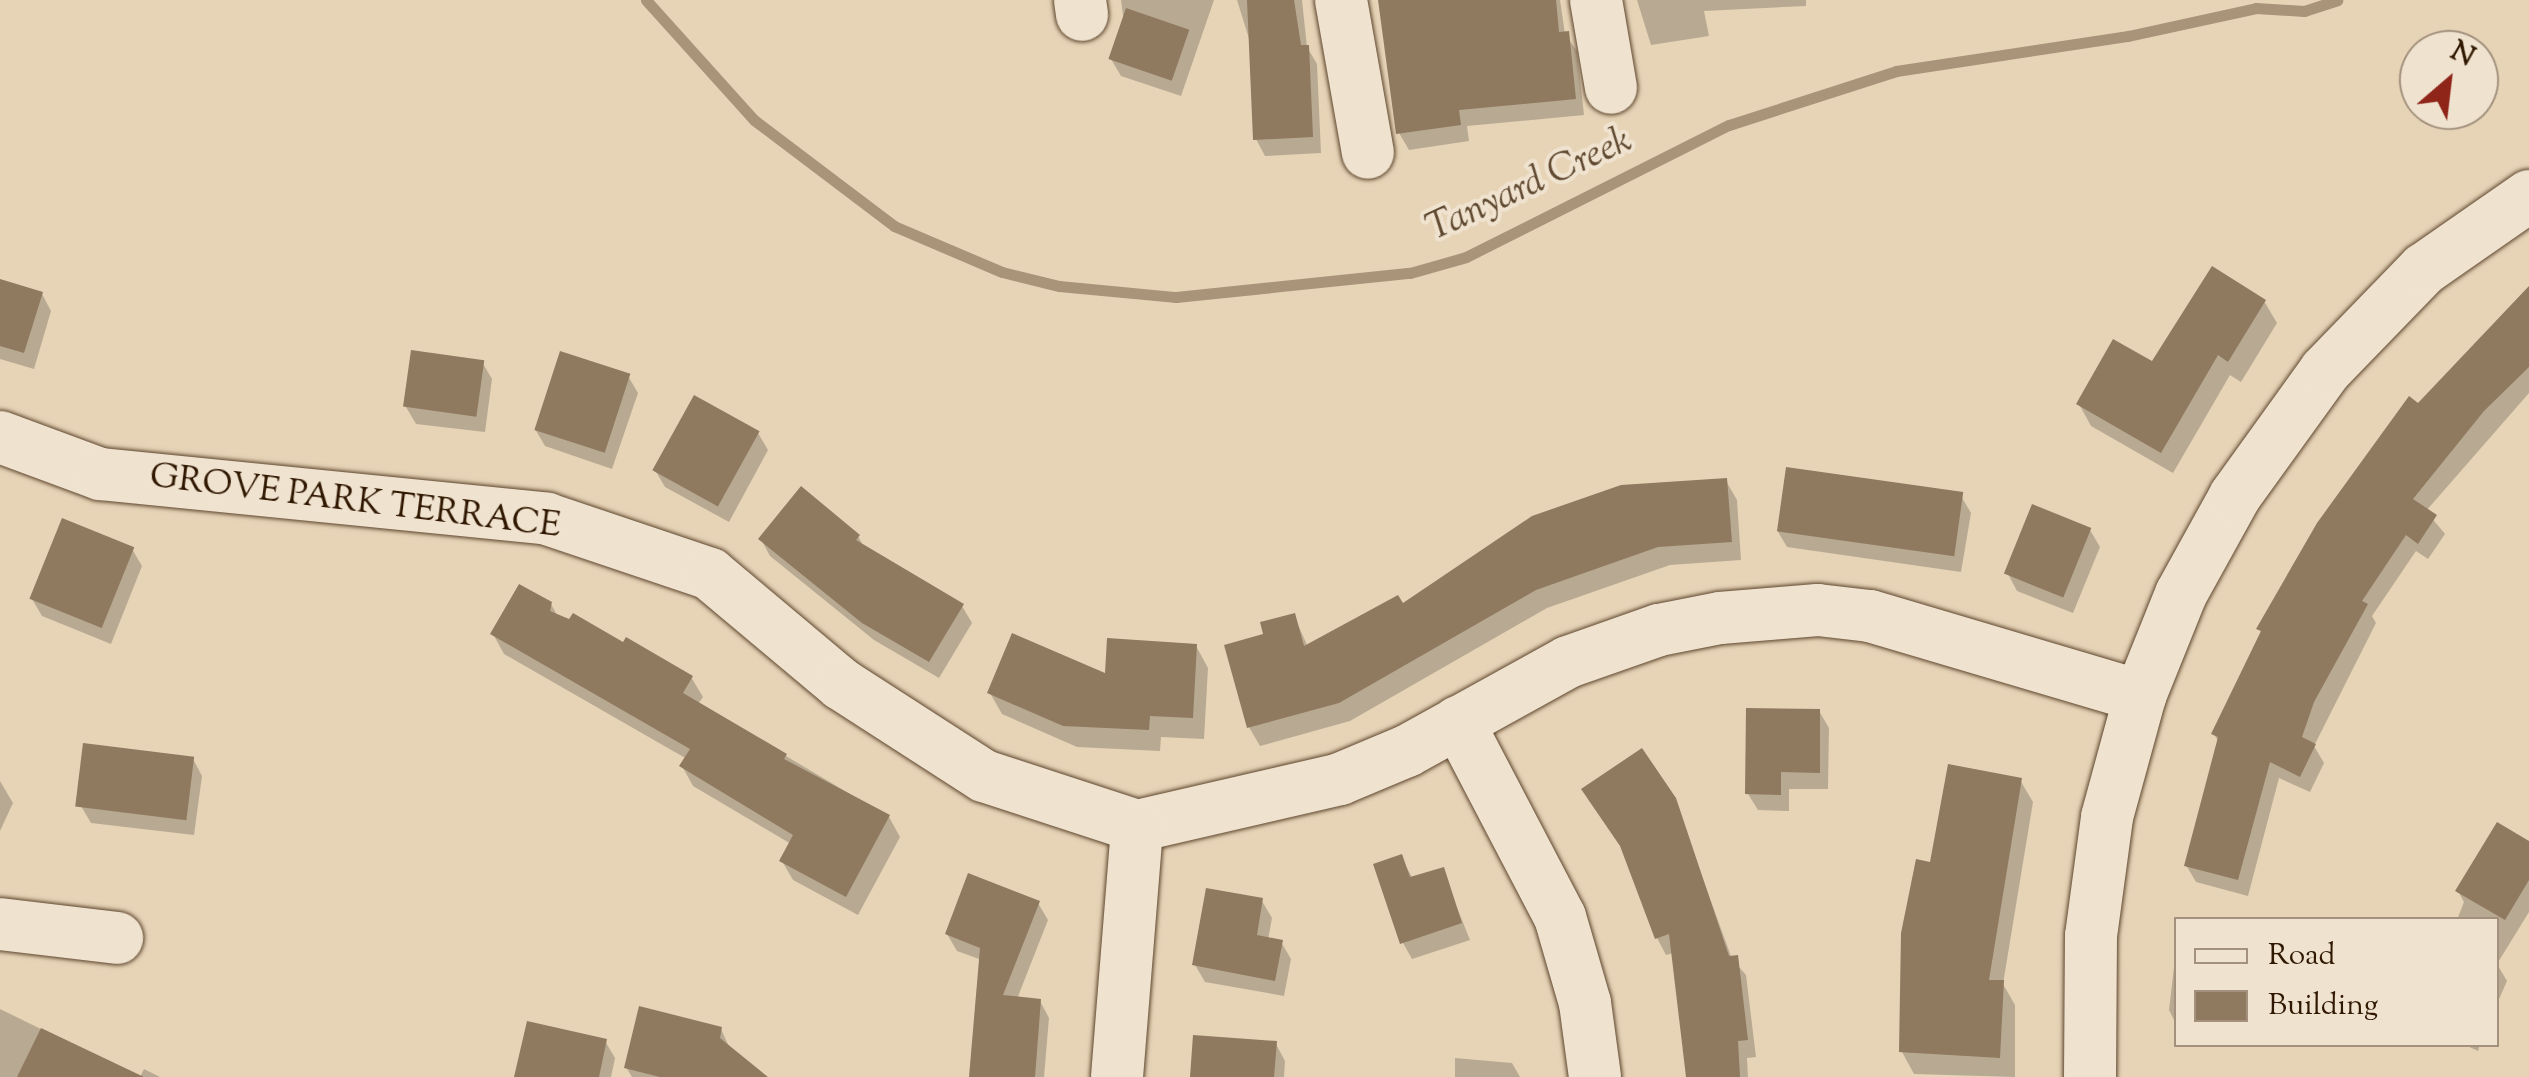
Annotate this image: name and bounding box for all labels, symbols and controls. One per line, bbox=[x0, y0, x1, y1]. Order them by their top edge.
north arrow bbox=[2399, 30, 2499, 130]
text: N bbox=[2443, 32, 2481, 78]
water label: Tanyard Creek bbox=[1420, 120, 1640, 254]
street label: GROVE PARK TERRACE bbox=[147, 457, 563, 549]
legend bbox=[2174, 917, 2499, 1047]
text: Road bbox=[2268, 935, 2335, 978]
text: Building bbox=[2268, 985, 2378, 1028]

